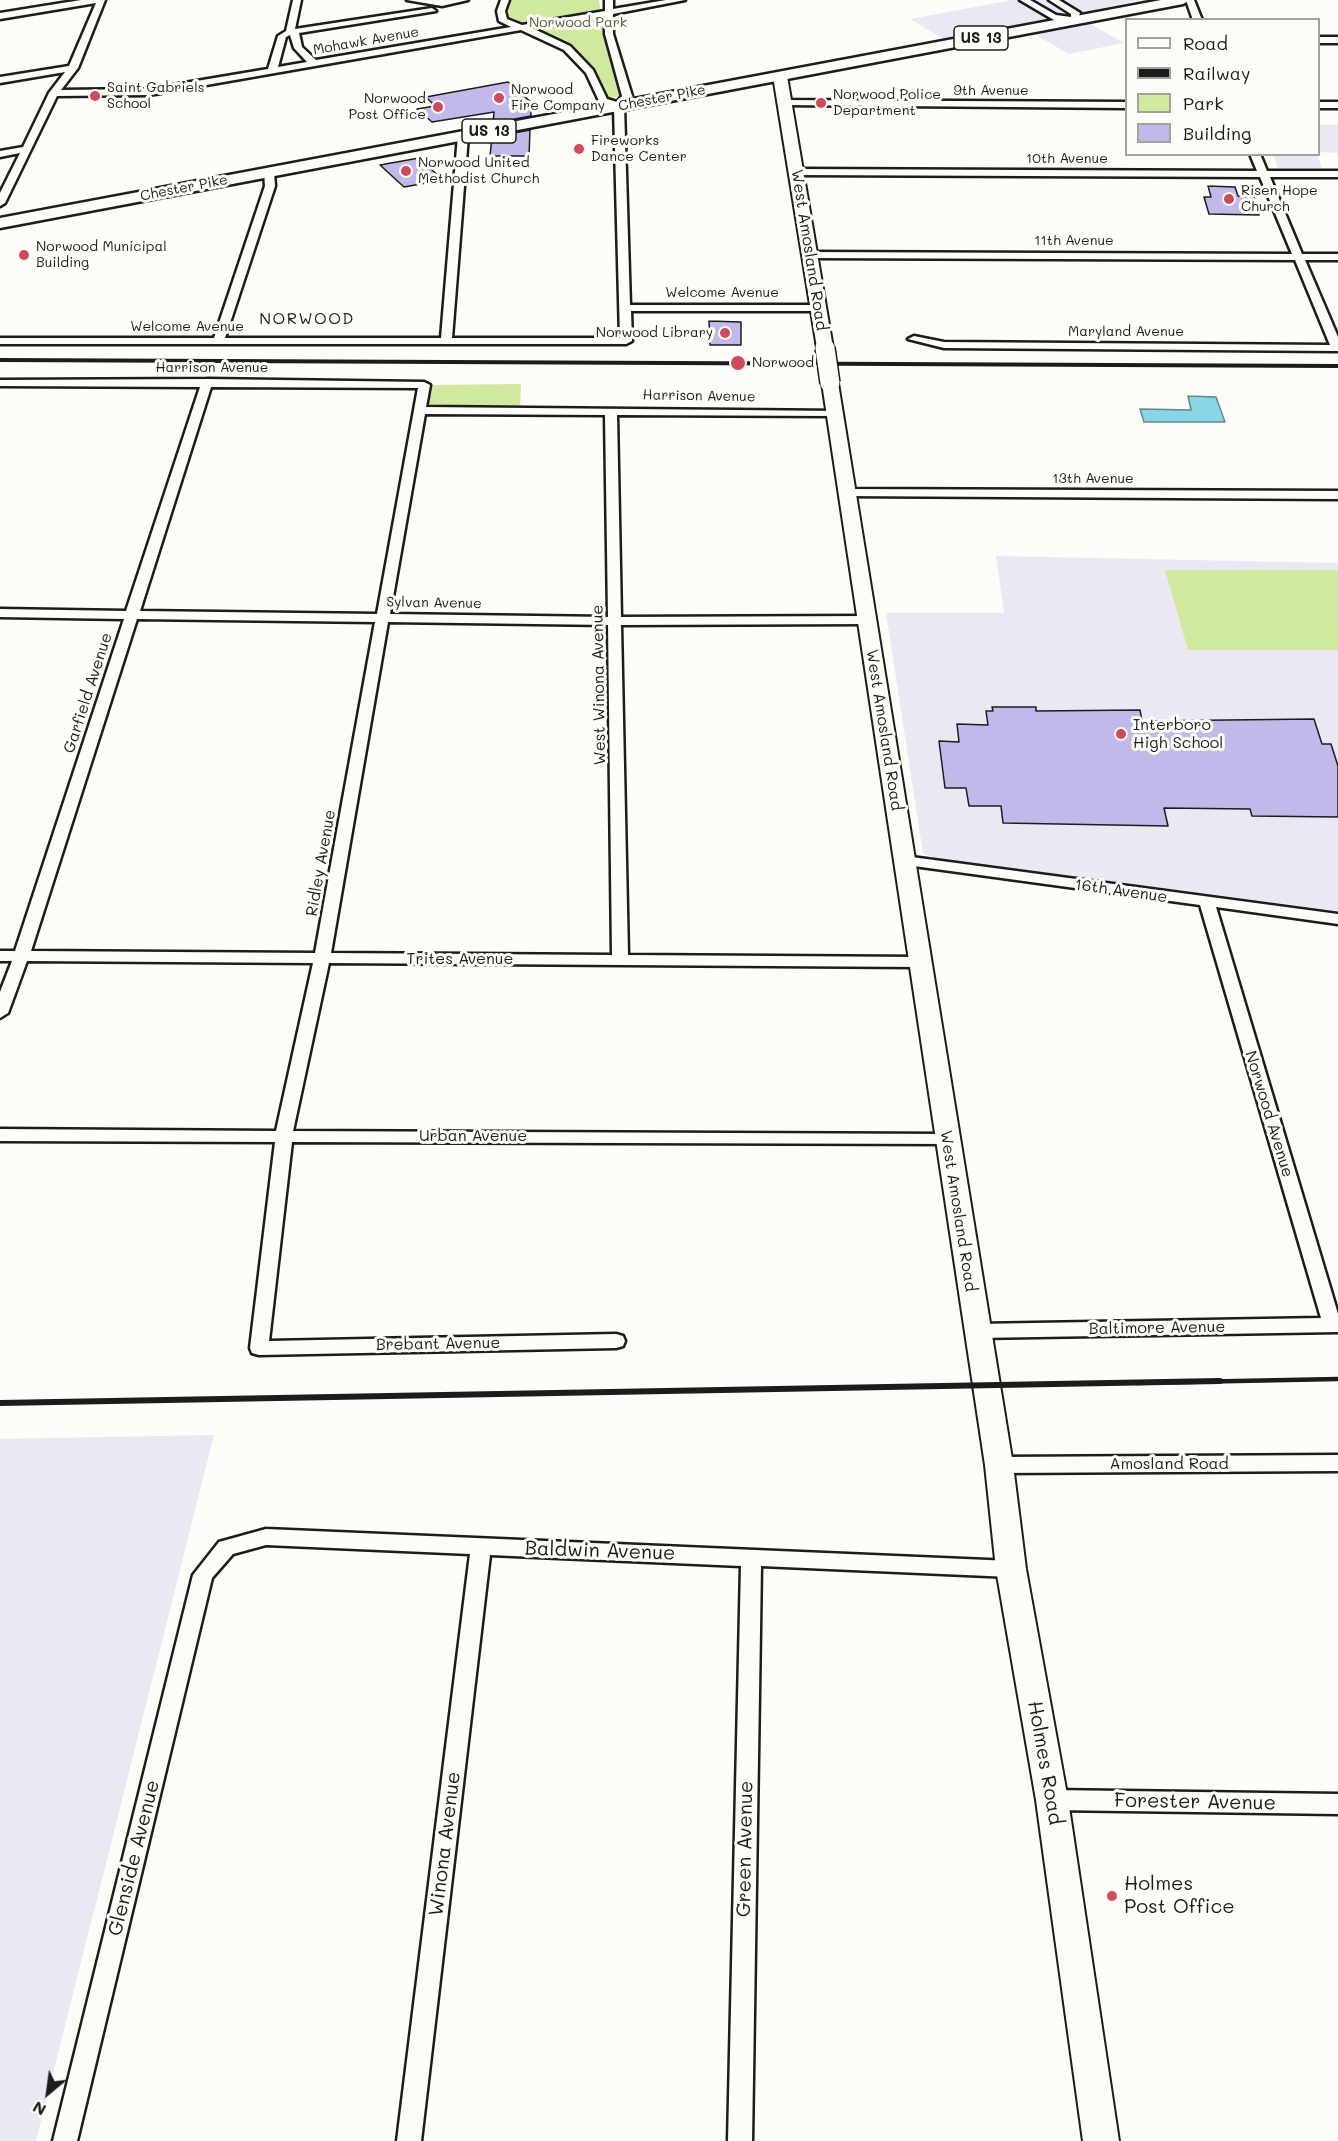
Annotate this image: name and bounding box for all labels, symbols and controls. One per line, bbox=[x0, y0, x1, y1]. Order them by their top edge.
park label: Norwood Park bbox=[529, 15, 627, 31]
legend bbox=[1125, 18, 1320, 156]
street label: Mohawk Avenue bbox=[312, 23, 420, 59]
road number: US 13 bbox=[954, 26, 1008, 50]
text: Road bbox=[1183, 31, 1228, 55]
text: Railway bbox=[1183, 61, 1250, 85]
place label: Saint Gabriels School bbox=[107, 80, 205, 112]
street label: Chester Pike bbox=[617, 81, 707, 115]
place label: Norwood Fire Company bbox=[511, 82, 605, 114]
street label: 9th Avenue bbox=[953, 83, 1029, 99]
place label: Norwood Police Department bbox=[833, 87, 941, 120]
marker: Saint Gabriels School bbox=[88, 89, 102, 103]
place label: Norwood Post Office bbox=[349, 91, 426, 124]
marker: Norwood Fire Company bbox=[492, 91, 506, 105]
text: Park bbox=[1183, 91, 1224, 115]
marker: Norwood Police Department bbox=[814, 96, 828, 110]
marker: Norwood Post Office bbox=[431, 100, 445, 114]
road number: US 13 bbox=[462, 119, 516, 143]
text: Building bbox=[1183, 121, 1251, 145]
place label: Fireworks Dance Center bbox=[591, 133, 687, 166]
marker: Fireworks Dance Center bbox=[572, 142, 586, 156]
street label: 10th Avenue bbox=[1026, 151, 1108, 167]
place label: Norwood United Methodist Church bbox=[418, 155, 539, 188]
marker: Norwood United Methodist Church bbox=[399, 164, 413, 178]
street label: West Amosland Road bbox=[787, 168, 831, 332]
street label: Chester Pike bbox=[139, 171, 229, 205]
place label: Risen Hope Church bbox=[1241, 183, 1318, 216]
marker: Risen Hope Church bbox=[1222, 192, 1236, 206]
street label: 11th Avenue bbox=[1034, 233, 1114, 249]
place label: Norwood Municipal Building bbox=[36, 239, 167, 272]
marker: Norwood Municipal Building bbox=[17, 248, 31, 262]
street label: Welcome Avenue bbox=[665, 285, 779, 301]
district label: NORWOOD bbox=[259, 309, 355, 329]
street label: Welcome Avenue bbox=[130, 319, 244, 335]
street label: Maryland Avenue bbox=[1068, 324, 1184, 340]
place label: Norwood Library bbox=[596, 325, 713, 341]
marker: Norwood Library bbox=[718, 326, 732, 340]
marker: Norwood bbox=[729, 354, 747, 372]
place label: Norwood bbox=[752, 355, 814, 371]
street label: Harrison Avenue bbox=[156, 360, 268, 376]
street label: Harrison Avenue bbox=[642, 387, 756, 405]
street label: 13th Avenue bbox=[1052, 471, 1134, 487]
street label: Sylvan Avenue bbox=[386, 594, 482, 612]
street label: West Winona Avenue bbox=[588, 605, 610, 765]
street label: Garfield Avenue bbox=[59, 630, 117, 756]
street label: West Amosland Road bbox=[862, 648, 906, 812]
place label: Interboro High School bbox=[1133, 715, 1223, 753]
marker: Interboro High School bbox=[1114, 727, 1128, 741]
street label: Ridley Avenue bbox=[302, 808, 340, 918]
street label: 16th Avenue bbox=[1073, 875, 1169, 907]
street label: Trites Avenue bbox=[406, 949, 514, 969]
street label: Norwood Avenue bbox=[1241, 1048, 1297, 1180]
street label: Urban Avenue bbox=[419, 1126, 527, 1146]
street label: West Amosland Road bbox=[936, 1129, 980, 1293]
street label: Baltimore Avenue bbox=[1089, 1317, 1225, 1339]
street label: Brebant Avenue bbox=[376, 1333, 500, 1355]
street label: Amosland Road bbox=[1109, 1454, 1229, 1474]
street label: Baldwin Avenue bbox=[524, 1536, 676, 1566]
street label: Holmes Road bbox=[1022, 1699, 1068, 1827]
street label: Winona Avenue bbox=[424, 1770, 466, 1918]
street label: Glenside Avenue bbox=[103, 1778, 165, 1938]
street label: Green Avenue bbox=[732, 1781, 758, 1917]
street label: Forester Avenue bbox=[1114, 1789, 1276, 1815]
place label: Holmes Post Office bbox=[1124, 1872, 1235, 1919]
marker: Holmes Post Office bbox=[1105, 1889, 1119, 1903]
north arrow bbox=[18, 2063, 78, 2123]
text: N bbox=[29, 2097, 49, 2121]

